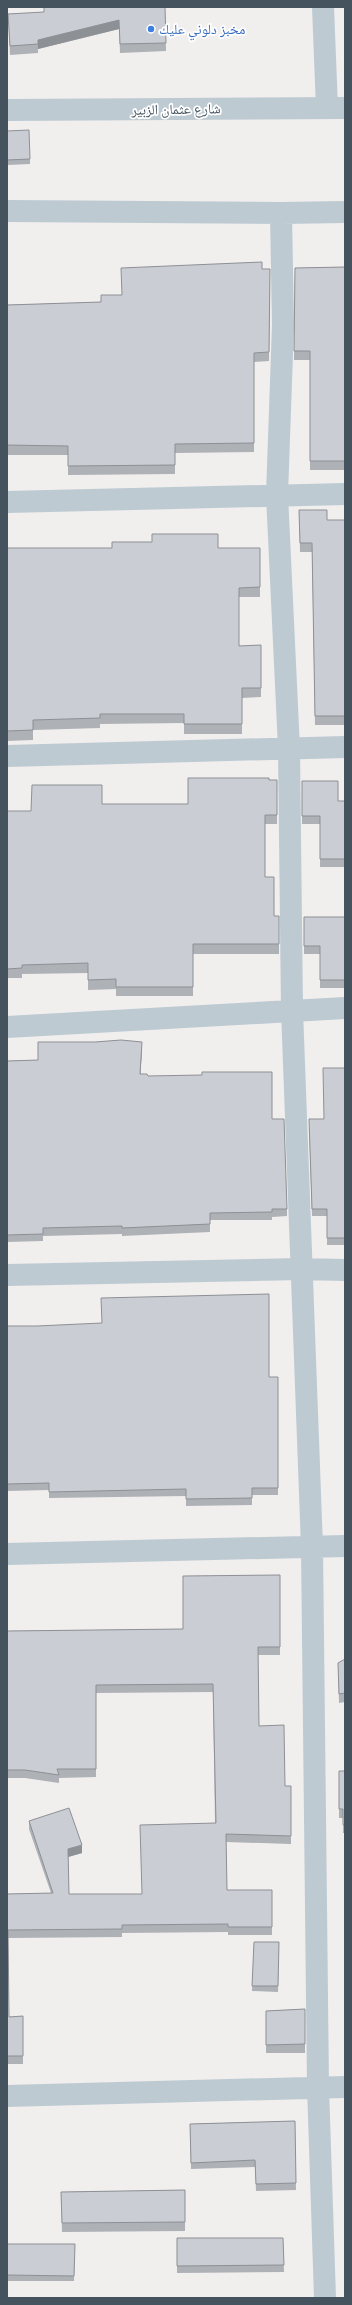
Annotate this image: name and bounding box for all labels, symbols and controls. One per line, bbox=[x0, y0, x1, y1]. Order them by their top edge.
place label: مخبز دلوني عليك bbox=[159, 21, 246, 41]
marker: مخبز دلوني عليك bbox=[146, 24, 156, 34]
street label: شارع عثمان الزبير bbox=[130, 100, 221, 120]

